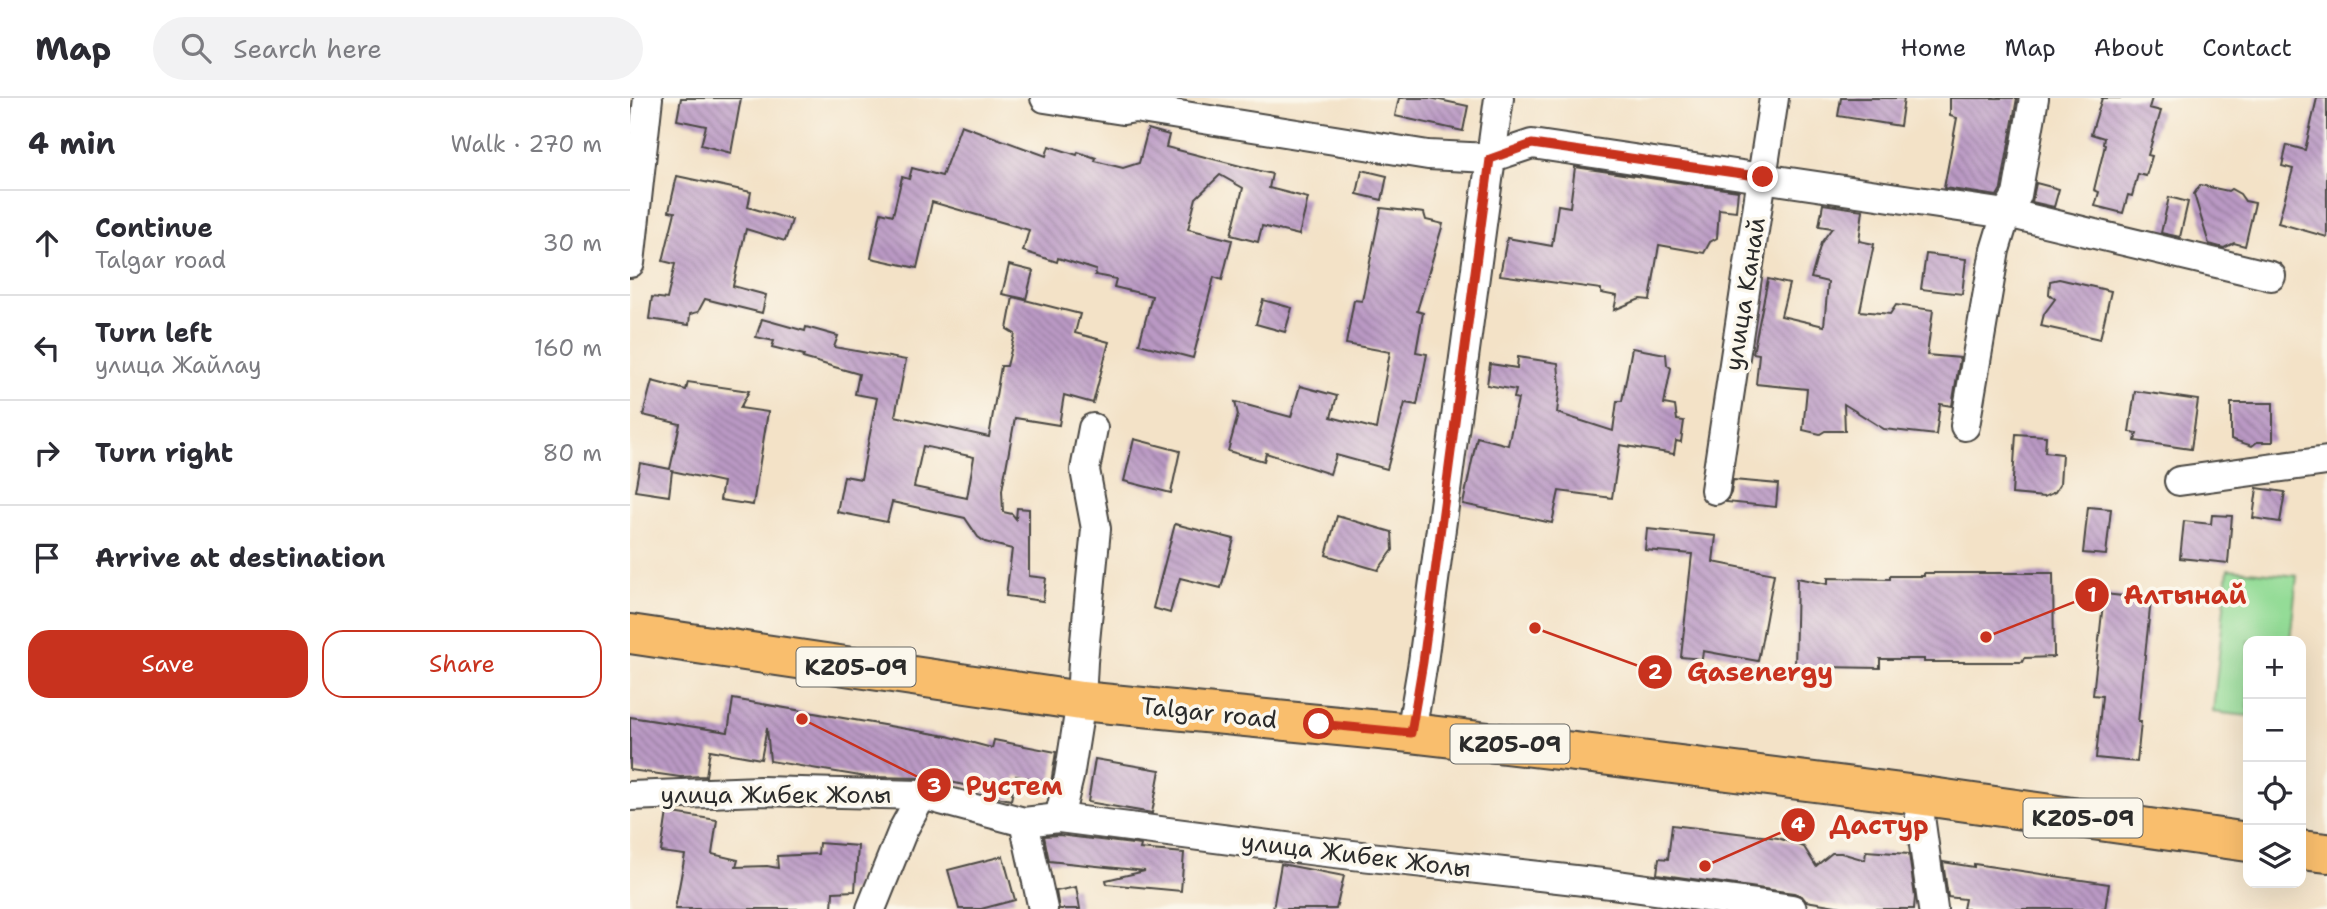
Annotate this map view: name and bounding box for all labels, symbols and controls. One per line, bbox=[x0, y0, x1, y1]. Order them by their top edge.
search box bbox=[153, 17, 643, 80]
text: Map bbox=[35, 26, 111, 71]
icon: search bbox=[177, 29, 215, 67]
text: Search here bbox=[233, 31, 382, 66]
text: Home bbox=[1900, 32, 1966, 64]
text: Map bbox=[2004, 32, 2056, 64]
text: About bbox=[2094, 32, 2164, 64]
text: Contact bbox=[2202, 32, 2292, 64]
text: 4 min bbox=[28, 123, 115, 164]
text: Walk · 270 m bbox=[450, 129, 602, 159]
route end bbox=[1747, 161, 1778, 192]
text: Continue bbox=[95, 210, 213, 245]
street label: улица Канай bbox=[1717, 215, 1773, 373]
icon: ahead bbox=[28, 224, 66, 262]
text: 30 m bbox=[543, 228, 602, 258]
text: Talgar road bbox=[95, 245, 226, 275]
text: Turn left bbox=[95, 315, 212, 350]
icon: left bbox=[28, 329, 66, 367]
text: 160 m bbox=[534, 333, 602, 363]
text: улица Жайлау bbox=[95, 350, 261, 380]
icon: right bbox=[28, 434, 66, 472]
text: Turn right bbox=[95, 435, 233, 470]
text: 80 m bbox=[543, 438, 602, 468]
icon: arrive bbox=[28, 539, 66, 577]
text: Arrive at destination bbox=[95, 540, 385, 575]
callout: Алтынай bbox=[2075, 571, 2261, 618]
text: Алтынай bbox=[2124, 577, 2246, 612]
text: 1 bbox=[2087, 581, 2097, 609]
button: Save bbox=[28, 630, 308, 698]
button: Share bbox=[322, 630, 602, 698]
map controls bbox=[2243, 636, 2306, 888]
button: + bbox=[2243, 636, 2306, 699]
road number: KZ05-09 bbox=[796, 648, 916, 687]
callout: Gasenergy bbox=[1638, 648, 1847, 695]
text: Gasenergy bbox=[1687, 654, 1833, 689]
text: 2 bbox=[1648, 658, 1663, 686]
street label: Talgar road bbox=[1139, 690, 1279, 736]
button: − bbox=[2243, 699, 2306, 762]
route start bbox=[1303, 708, 1334, 739]
road number: KZ05-09 bbox=[1450, 724, 1570, 764]
callout: Рустем bbox=[916, 762, 1076, 809]
button: locate bbox=[2243, 762, 2306, 825]
text: Рустем bbox=[965, 768, 1063, 803]
text: 3 bbox=[927, 772, 941, 800]
street label: улица Жибек Жолы bbox=[660, 779, 892, 811]
road number: KZ05-09 bbox=[2024, 798, 2142, 838]
callout: Дастур bbox=[1781, 801, 1943, 848]
text: Дастур bbox=[1829, 807, 1929, 842]
text: 4 bbox=[1791, 811, 1806, 839]
street label: улица Жибек Жолы bbox=[1239, 825, 1473, 885]
button: layers bbox=[2243, 825, 2306, 888]

